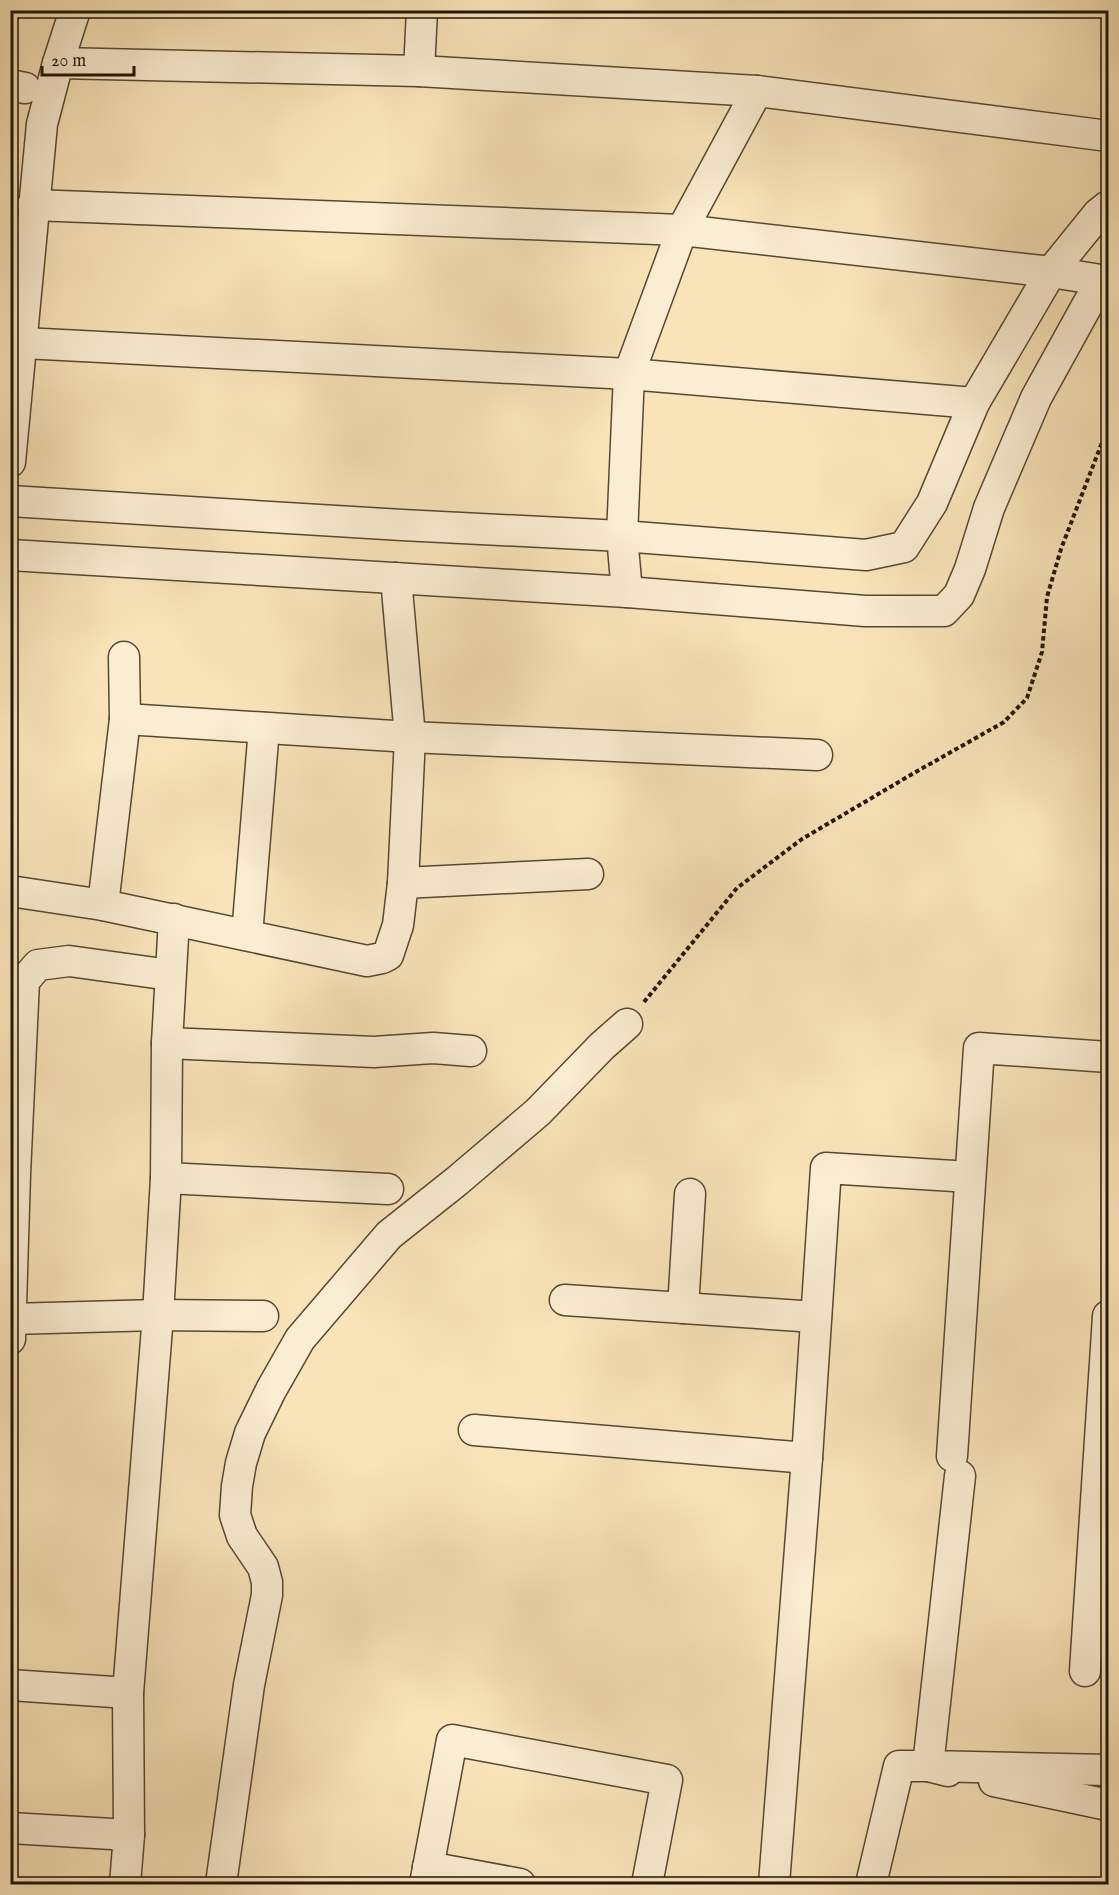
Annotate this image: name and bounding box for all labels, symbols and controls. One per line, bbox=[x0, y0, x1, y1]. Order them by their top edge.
scale bar bbox=[42, 39, 134, 77]
text: 20 m bbox=[51, 50, 86, 73]

